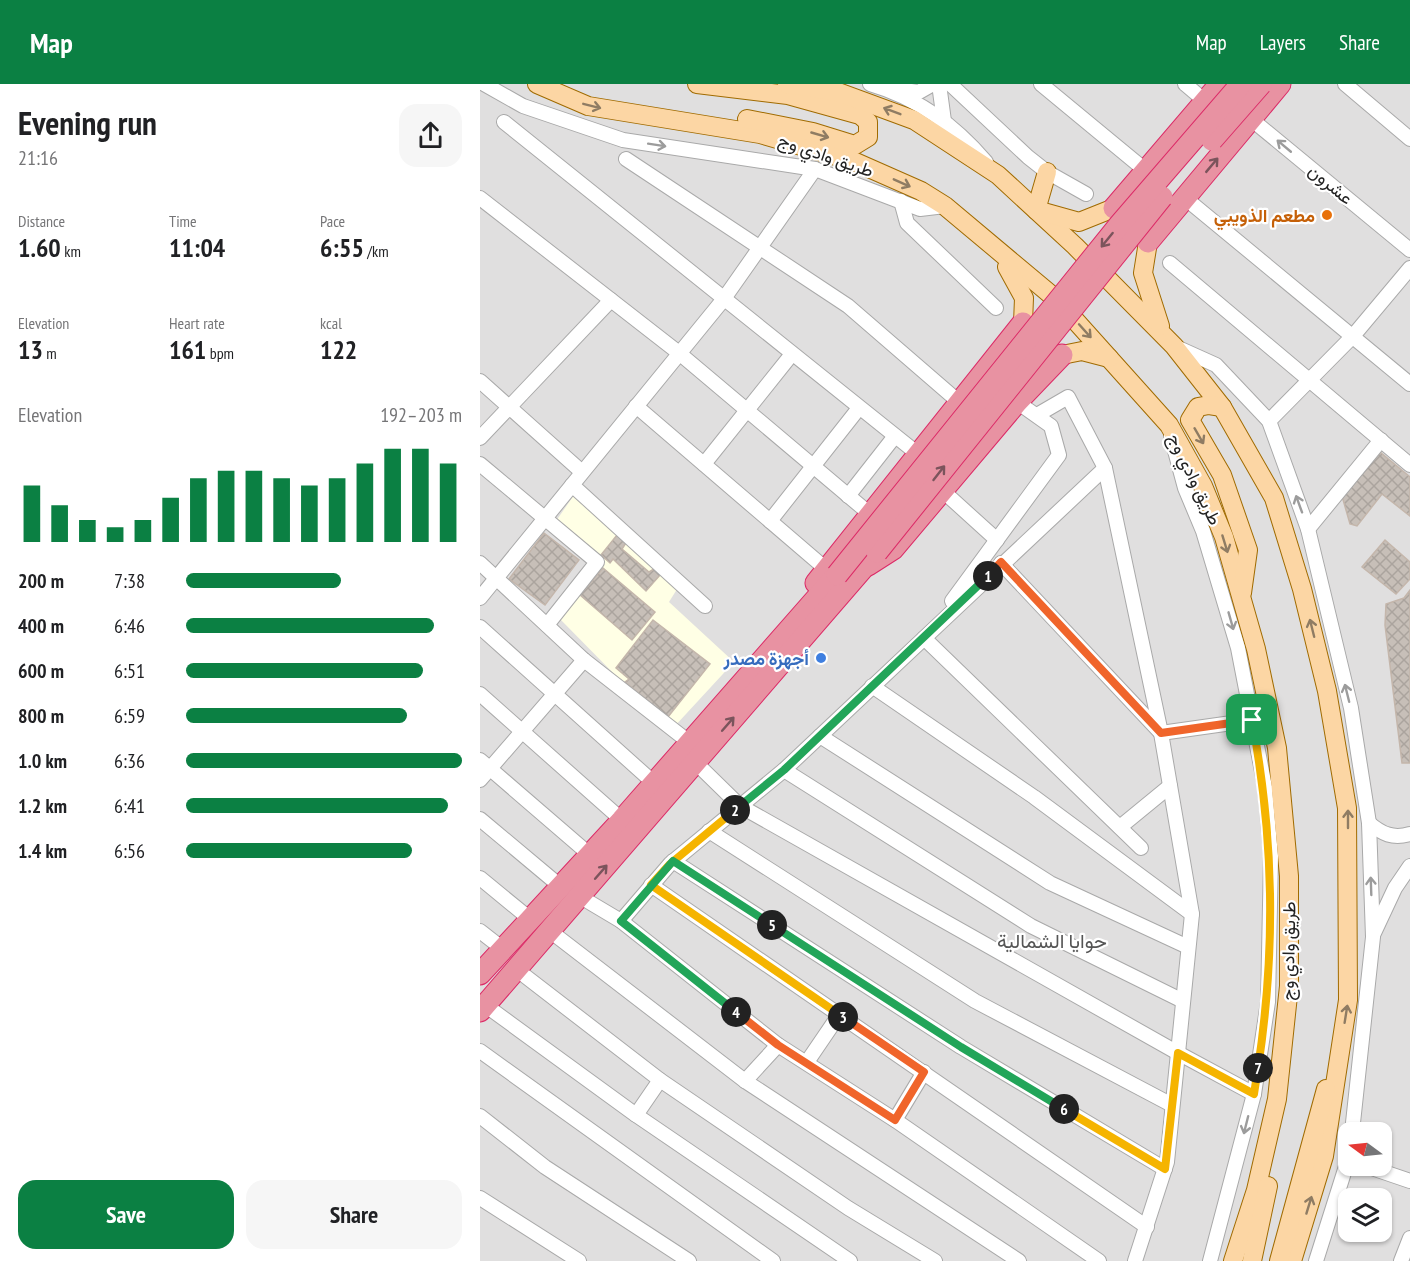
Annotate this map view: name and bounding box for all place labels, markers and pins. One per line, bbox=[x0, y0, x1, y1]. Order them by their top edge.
place label: مطعم الذويبي bbox=[1214, 204, 1315, 231]
marker: مطعم الذويبي bbox=[1320, 208, 1334, 222]
pin: 1 bbox=[973, 561, 1003, 591]
place label: أجهزة مصدر bbox=[722, 647, 809, 670]
marker: أجهزة مصدر bbox=[814, 651, 828, 665]
pin bbox=[1226, 694, 1277, 745]
pin: 2 bbox=[720, 795, 750, 825]
pin: 5 bbox=[757, 910, 787, 940]
pin: 4 bbox=[721, 997, 751, 1027]
pin: 3 bbox=[828, 1002, 858, 1032]
pin: 7 bbox=[1243, 1053, 1273, 1083]
pin: 6 bbox=[1049, 1094, 1079, 1124]

